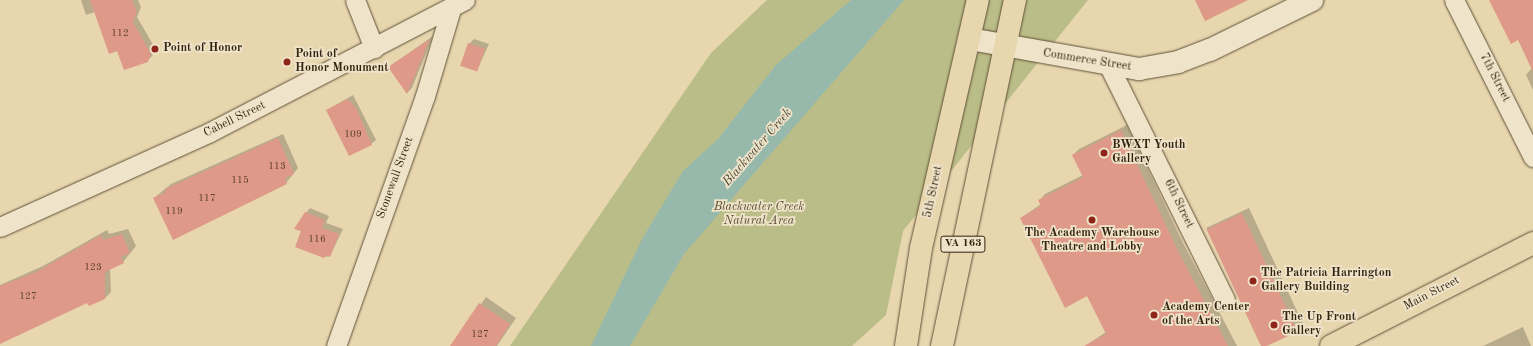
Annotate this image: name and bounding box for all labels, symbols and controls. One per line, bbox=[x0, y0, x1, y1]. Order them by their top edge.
house number: 112 bbox=[111, 28, 129, 40]
place label: Point of Honor bbox=[163, 42, 242, 56]
marker: Point of Honor bbox=[150, 44, 160, 54]
street label: Commerce Street bbox=[1042, 47, 1132, 75]
place label: Point of Honor Monument bbox=[295, 48, 389, 76]
street label: 7th Street bbox=[1476, 51, 1512, 105]
marker: Point of Honor Monument bbox=[282, 57, 292, 67]
street label: Cabell Street bbox=[202, 99, 268, 141]
water label: Blackwater Creek bbox=[720, 106, 796, 190]
house number: 109 bbox=[344, 129, 362, 141]
street label: Stonewall Street bbox=[375, 135, 417, 221]
place label: BWXT Youth Gallery bbox=[1112, 139, 1185, 167]
marker: BWXT Youth Gallery bbox=[1099, 148, 1109, 158]
house number: 113 bbox=[268, 161, 286, 173]
street label: 5th Street bbox=[921, 165, 947, 219]
house number: 115 bbox=[231, 175, 249, 187]
street label: 6th Street bbox=[1160, 177, 1196, 231]
house number: 117 bbox=[198, 193, 216, 205]
park label: Blackwater Creek Natural Area bbox=[714, 201, 804, 229]
house number: 119 bbox=[165, 206, 183, 218]
marker: The Academy Warehouse Theatre and Lobby bbox=[1087, 215, 1097, 225]
place label: The Academy Warehouse Theatre and Lobby bbox=[1025, 227, 1159, 255]
house number: 116 bbox=[308, 234, 326, 246]
road number: VA 163 bbox=[940, 235, 986, 253]
house number: 123 bbox=[84, 262, 102, 274]
place label: The Patricia Harrington Gallery Building bbox=[1261, 267, 1391, 295]
street label: Main Street bbox=[1402, 274, 1462, 314]
marker: The Patricia Harrington Gallery Building bbox=[1248, 276, 1258, 286]
house number: 127 bbox=[19, 291, 37, 303]
place label: Academy Center of the Arts bbox=[1162, 301, 1249, 329]
marker: Academy Center of the Arts bbox=[1149, 310, 1159, 320]
place label: The Up Front Gallery bbox=[1282, 311, 1356, 339]
marker: The Up Front Gallery bbox=[1269, 320, 1279, 330]
house number: 127 bbox=[471, 329, 489, 341]

